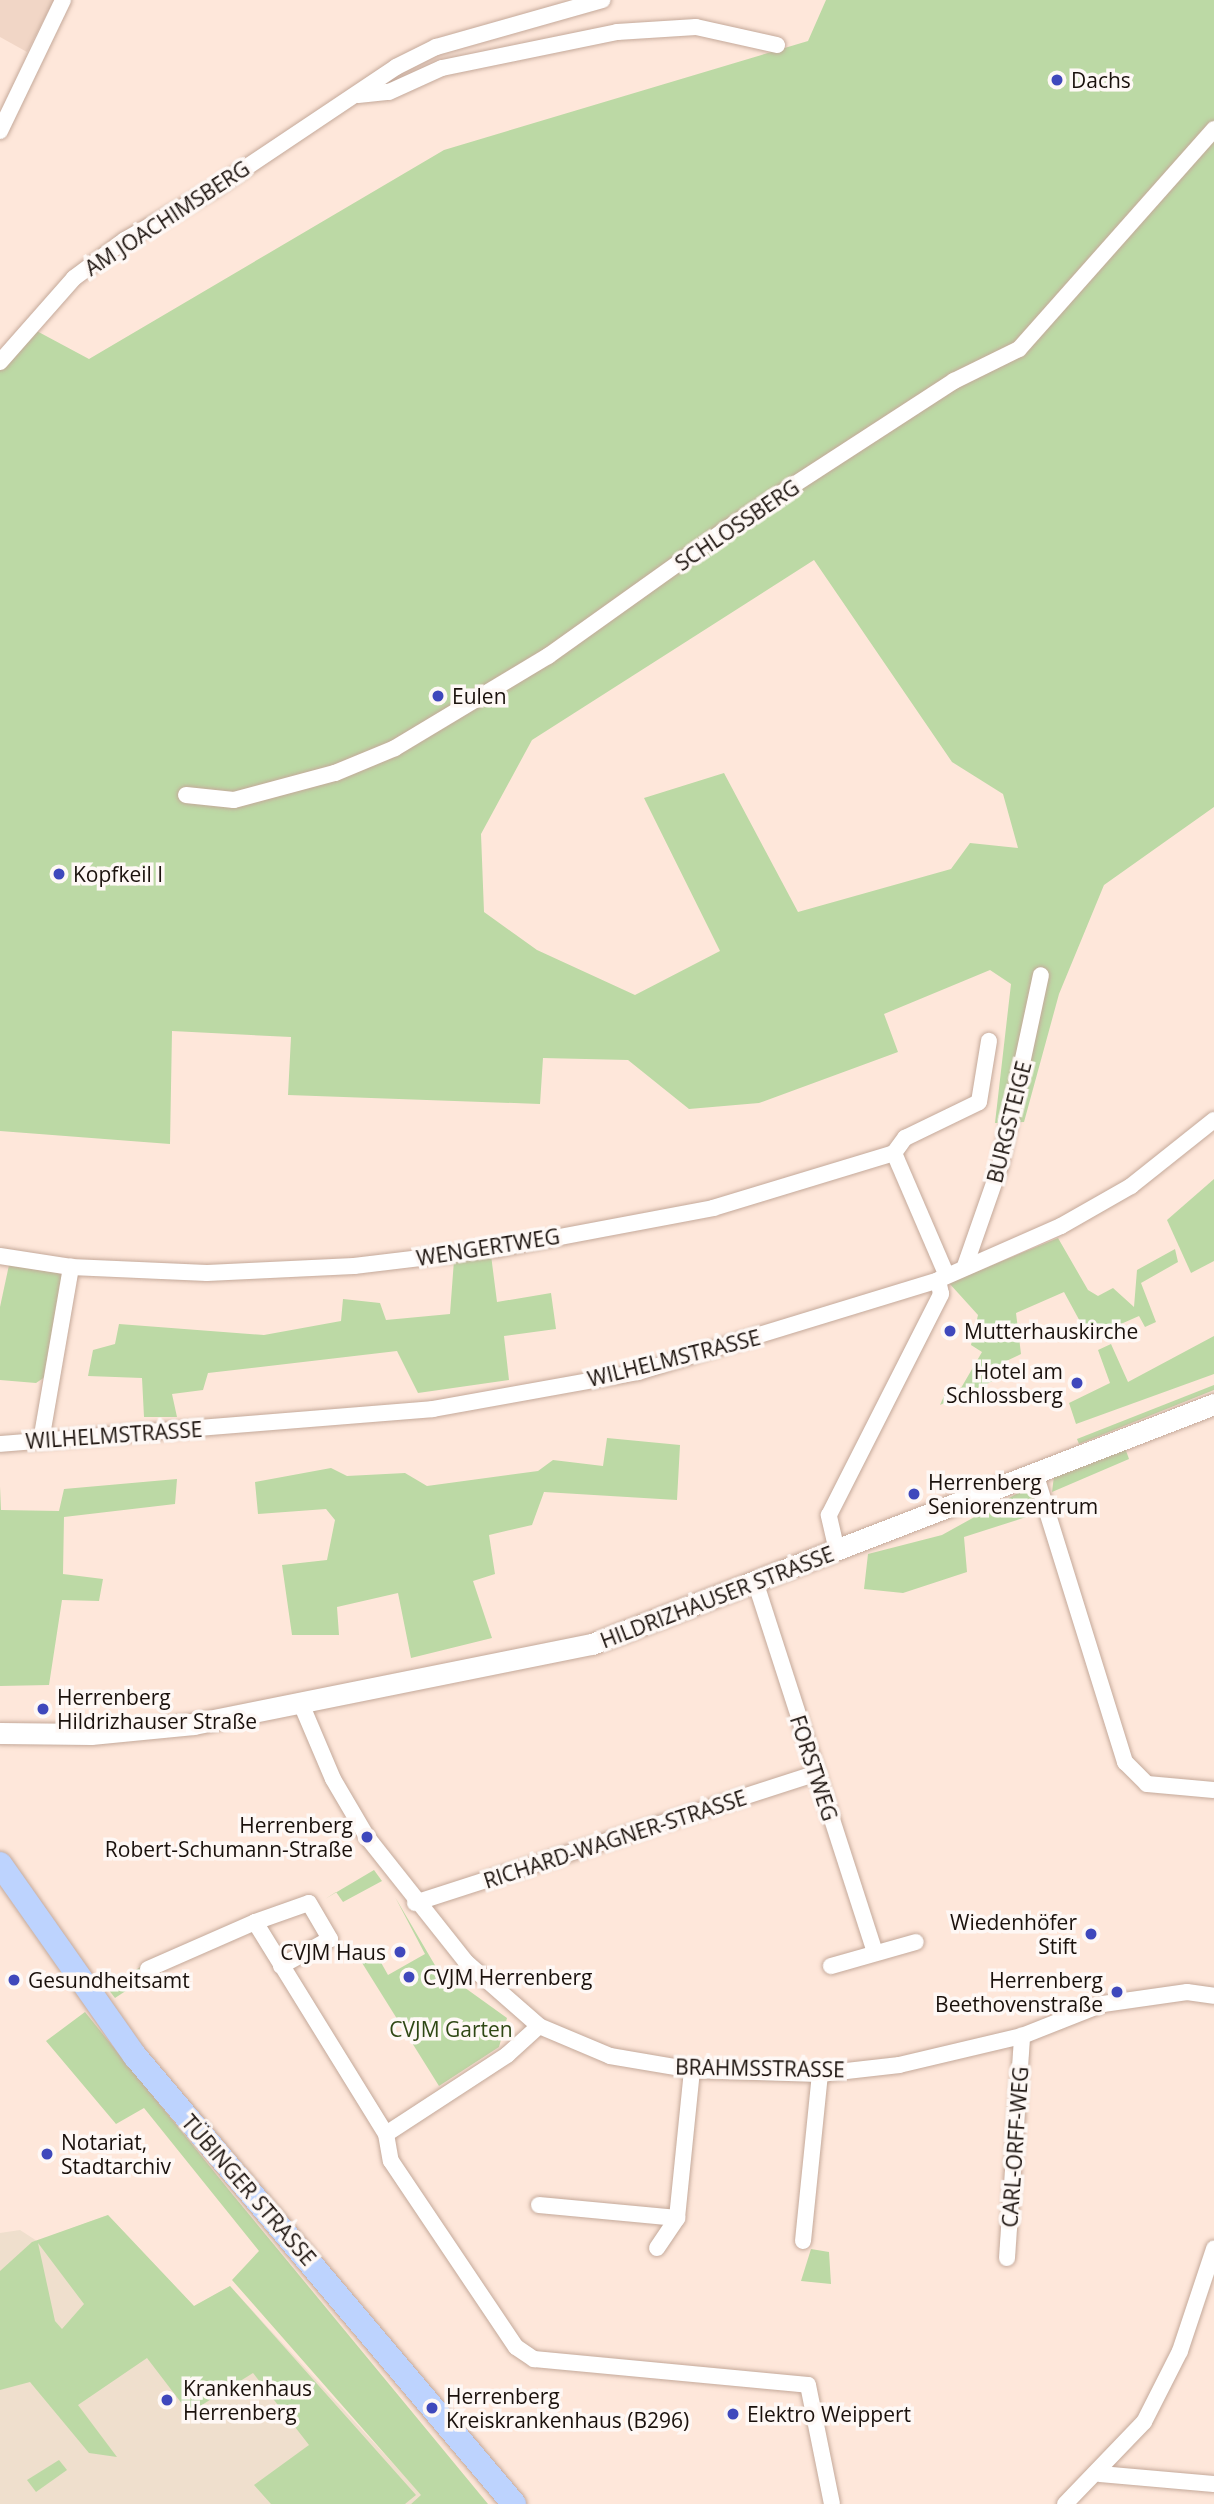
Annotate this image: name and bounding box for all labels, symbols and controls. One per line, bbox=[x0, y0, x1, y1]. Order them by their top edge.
place label: Dachs bbox=[1071, 67, 1131, 93]
marker: Dachs bbox=[1049, 72, 1065, 88]
street label: AM JOACHIMSBERG bbox=[80, 155, 254, 281]
street label: SCHLOSSBERG bbox=[670, 474, 804, 576]
place label: Eulen bbox=[452, 683, 507, 709]
marker: Eulen bbox=[430, 688, 446, 704]
place label: Kopfkeil I bbox=[73, 861, 163, 887]
marker: Kopfkeil I bbox=[51, 866, 67, 882]
street label: BURGSTEIGE bbox=[982, 1058, 1036, 1186]
street label: WENGERTWEG bbox=[415, 1223, 561, 1271]
place label: Mutterhauskirche bbox=[964, 1318, 1138, 1344]
marker: Mutterhauskirche bbox=[942, 1323, 958, 1339]
street label: WILHELMSTRASSE bbox=[585, 1324, 763, 1392]
place label: Hotel am Schlossberg bbox=[946, 1358, 1063, 1408]
marker: Hotel am Schlossberg bbox=[1069, 1375, 1085, 1391]
street label: WILHELMSTRASSE bbox=[25, 1416, 203, 1454]
place label: Herrenberg Seniorenzentrum bbox=[928, 1469, 1098, 1519]
marker: Herrenberg Seniorenzentrum bbox=[906, 1486, 922, 1502]
street label: HILDRIZHAUSER STRASSE bbox=[597, 1541, 837, 1653]
place label: Herrenberg Hildrizhauser Straße bbox=[57, 1684, 257, 1734]
marker: Herrenberg Hildrizhauser Straße bbox=[35, 1701, 51, 1717]
street label: FORSTWEG bbox=[785, 1712, 843, 1824]
street label: RICHARD-WAGNER-STRASSE bbox=[480, 1785, 750, 1893]
place label: Herrenberg Robert-Schumann-Straße bbox=[105, 1812, 353, 1862]
marker: Herrenberg Robert-Schumann-Straße bbox=[359, 1829, 375, 1845]
place label: Wiedenhöfer Stift bbox=[950, 1909, 1077, 1959]
marker: Wiedenhöfer Stift bbox=[1083, 1926, 1099, 1942]
place label: CVJM Haus bbox=[280, 1939, 386, 1965]
marker: CVJM Haus bbox=[392, 1944, 408, 1960]
place label: CVJM Herrenberg bbox=[423, 1964, 592, 1990]
place label: Gesundheitsamt bbox=[28, 1967, 190, 1993]
place label: Herrenberg Beethovenstraße bbox=[935, 1967, 1103, 2017]
marker: CVJM Herrenberg bbox=[401, 1969, 417, 1985]
marker: Gesundheitsamt bbox=[6, 1972, 22, 1988]
marker: Herrenberg Beethovenstraße bbox=[1109, 1984, 1125, 2000]
park label: CVJM Garten bbox=[389, 2016, 513, 2042]
street label: BRAHMSSTRASSE bbox=[675, 2054, 845, 2082]
street label: CARL-ORFF-WEG bbox=[997, 2066, 1033, 2228]
street label: TÜBINGER STRASSE bbox=[177, 2109, 321, 2271]
place label: Notariat, Stadtarchiv bbox=[61, 2129, 171, 2179]
marker: Notariat, Stadtarchiv bbox=[39, 2146, 55, 2162]
place label: Krankenhaus Herrenberg bbox=[183, 2375, 312, 2425]
place label: Herrenberg Kreiskrankenhaus (B296) bbox=[446, 2383, 689, 2433]
marker: Krankenhaus Herrenberg bbox=[157, 2390, 177, 2410]
marker: Herrenberg Kreiskrankenhaus (B296) bbox=[424, 2400, 440, 2416]
place label: Elektro Weippert bbox=[747, 2401, 911, 2427]
marker: Elektro Weippert bbox=[725, 2406, 741, 2422]

